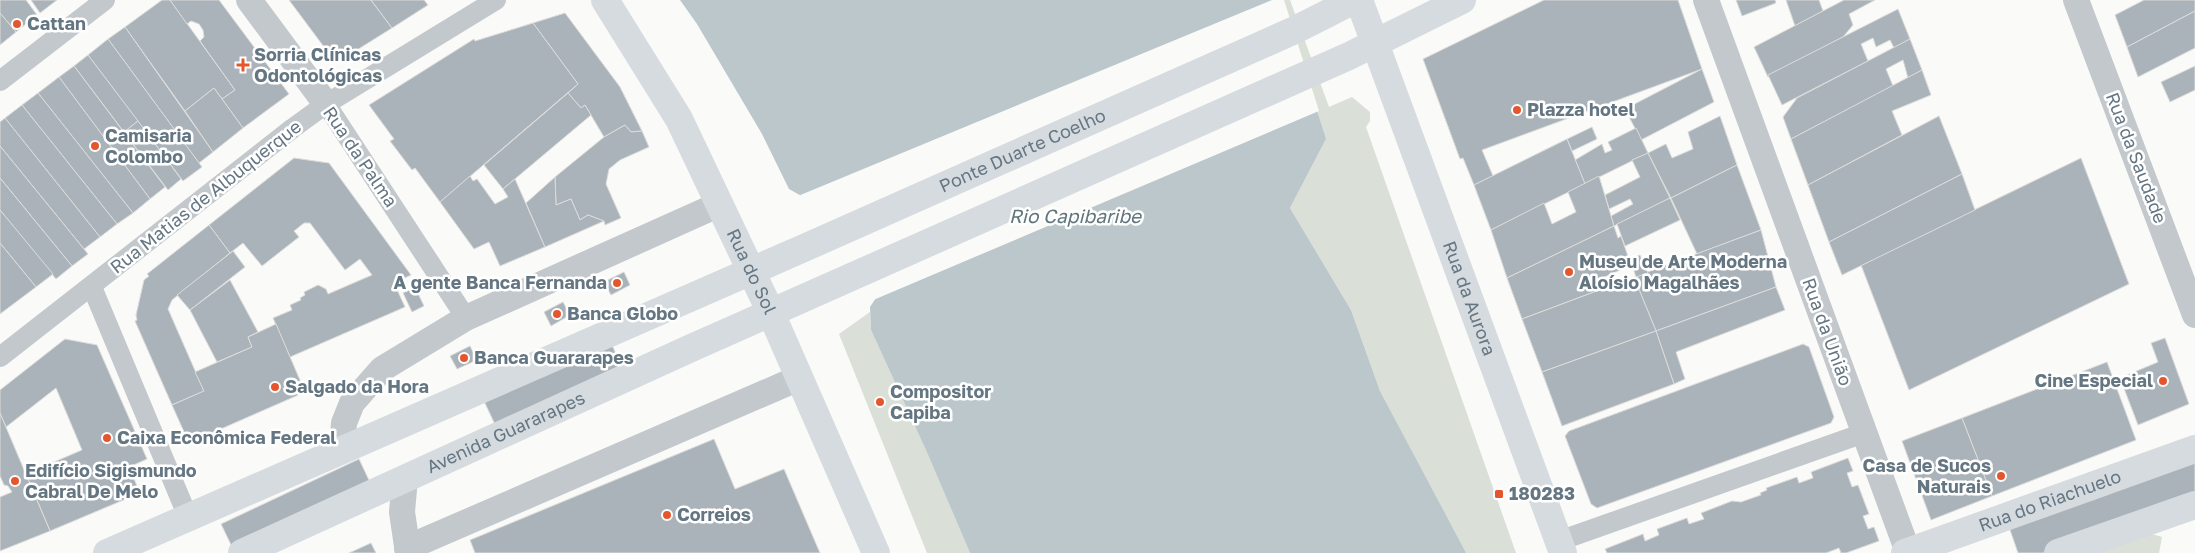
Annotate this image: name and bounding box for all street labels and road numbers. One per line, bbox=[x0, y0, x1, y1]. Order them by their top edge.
street label: Rua da Saudade bbox=[2102, 89, 2172, 226]
street label: Rua da Palma bbox=[319, 102, 403, 211]
street label: Ponte Duarte Coelho bbox=[936, 103, 1109, 197]
street label: Rua Matias de Albuquerque bbox=[106, 115, 305, 278]
street label: Rua do Sol bbox=[723, 225, 782, 318]
street label: Rua da Aurora bbox=[1439, 238, 1501, 358]
street label: Rua da União bbox=[1798, 275, 1858, 389]
street label: Avenida Guararapes bbox=[423, 386, 588, 477]
street label: Rua do Riachuelo bbox=[1975, 464, 2124, 536]

